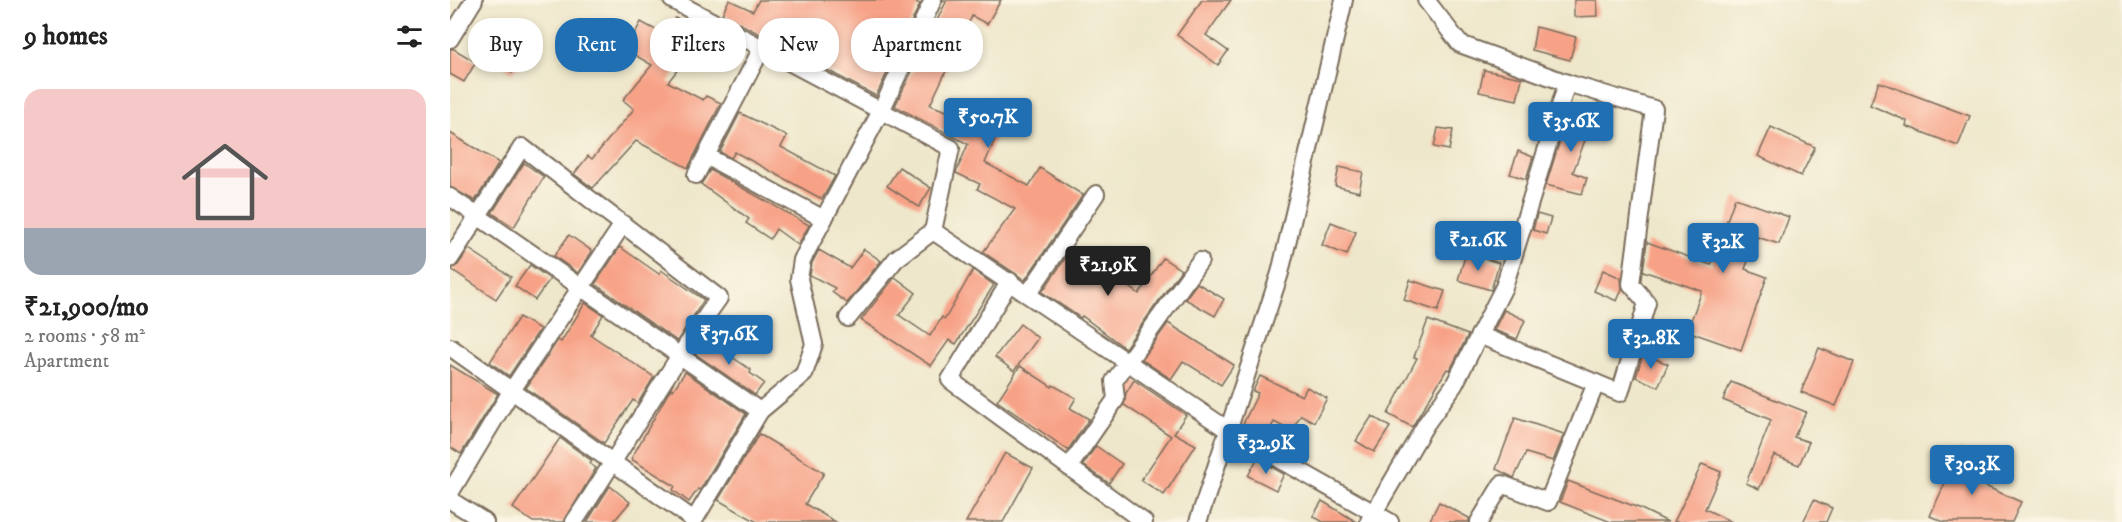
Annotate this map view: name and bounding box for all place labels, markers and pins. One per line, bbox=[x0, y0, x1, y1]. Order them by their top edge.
pin: ₹50.7K bbox=[939, 98, 1037, 149]
pin: ₹35.6K bbox=[1522, 102, 1620, 153]
pin: ₹21.6K bbox=[1429, 221, 1527, 272]
pin: ₹32K bbox=[1687, 223, 1759, 274]
pin: ₹21.9K bbox=[1059, 246, 1157, 297]
pin: ₹37.6K bbox=[680, 315, 778, 366]
pin: ₹32.8K bbox=[1602, 319, 1700, 370]
pin: ₹32.9K bbox=[1217, 424, 1315, 475]
pin: ₹30.3K bbox=[1923, 445, 2021, 496]

